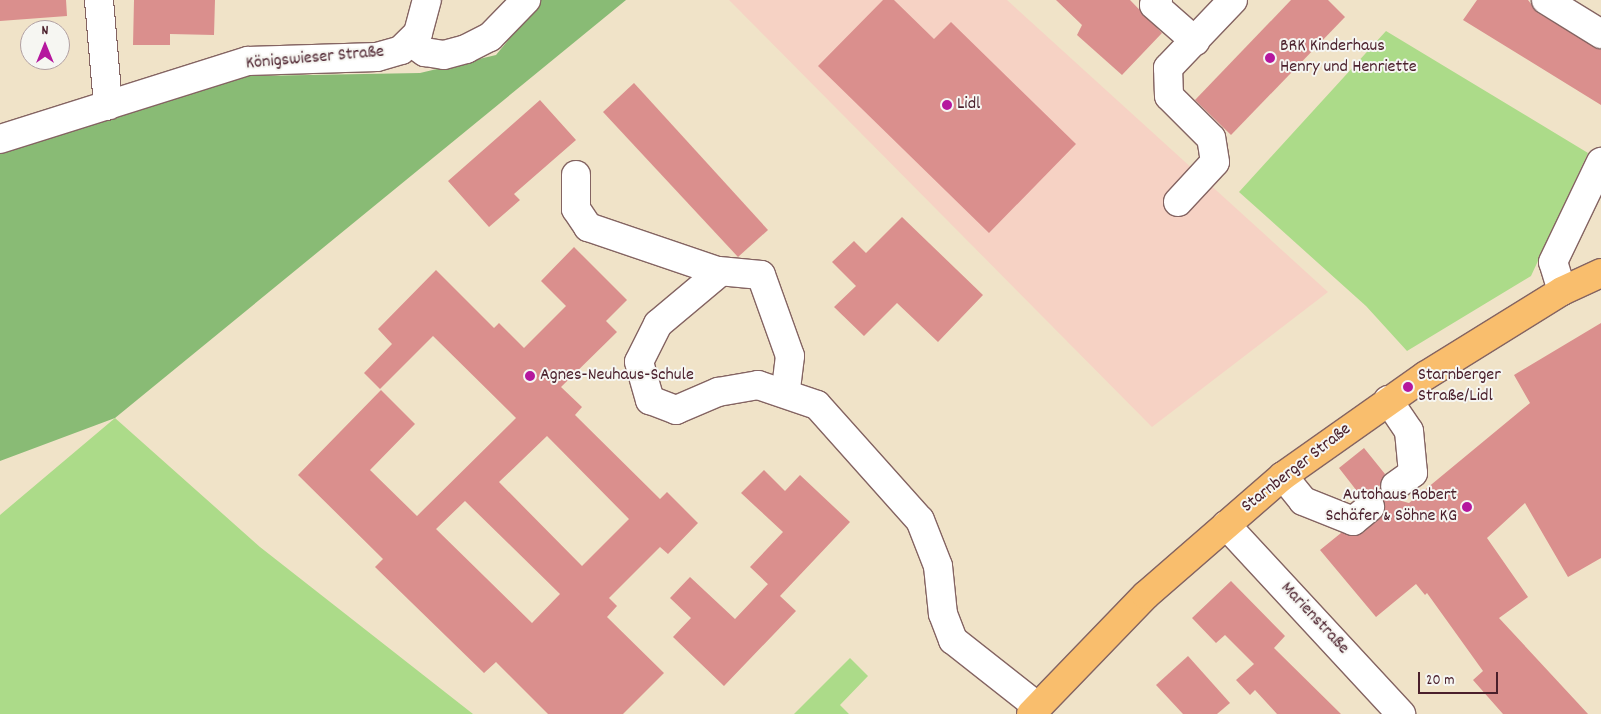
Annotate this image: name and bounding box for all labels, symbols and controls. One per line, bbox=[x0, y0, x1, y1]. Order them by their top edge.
north arrow bbox=[20, 20, 70, 70]
text: N bbox=[42, 21, 48, 41]
place label: BRK Kinderhaus Henry und Henriette bbox=[1280, 37, 1417, 80]
street label: Königswieser Straße bbox=[245, 42, 385, 76]
marker: BRK Kinderhaus Henry und Henriette bbox=[1264, 52, 1276, 64]
place label: Lidl bbox=[957, 94, 980, 116]
marker: Lidl bbox=[941, 99, 953, 111]
place label: Agnes-Neuhaus-Schule bbox=[540, 365, 694, 387]
place label: Starnberger Straße/Lidl bbox=[1418, 366, 1501, 408]
marker: Agnes-Neuhaus-Schule bbox=[524, 370, 536, 382]
marker: Starnberger Straße/Lidl bbox=[1402, 381, 1414, 393]
street label: Starnberger Straße bbox=[1238, 419, 1356, 519]
place label: Autohaus Robert Schäfer & Söhne KG bbox=[1326, 486, 1457, 528]
marker: Autohaus Robert Schäfer & Söhne KG bbox=[1461, 501, 1473, 513]
street label: Marienstraße bbox=[1275, 578, 1353, 660]
scale bar bbox=[1421, 662, 1501, 694]
text: 20 m bbox=[1426, 670, 1454, 692]

